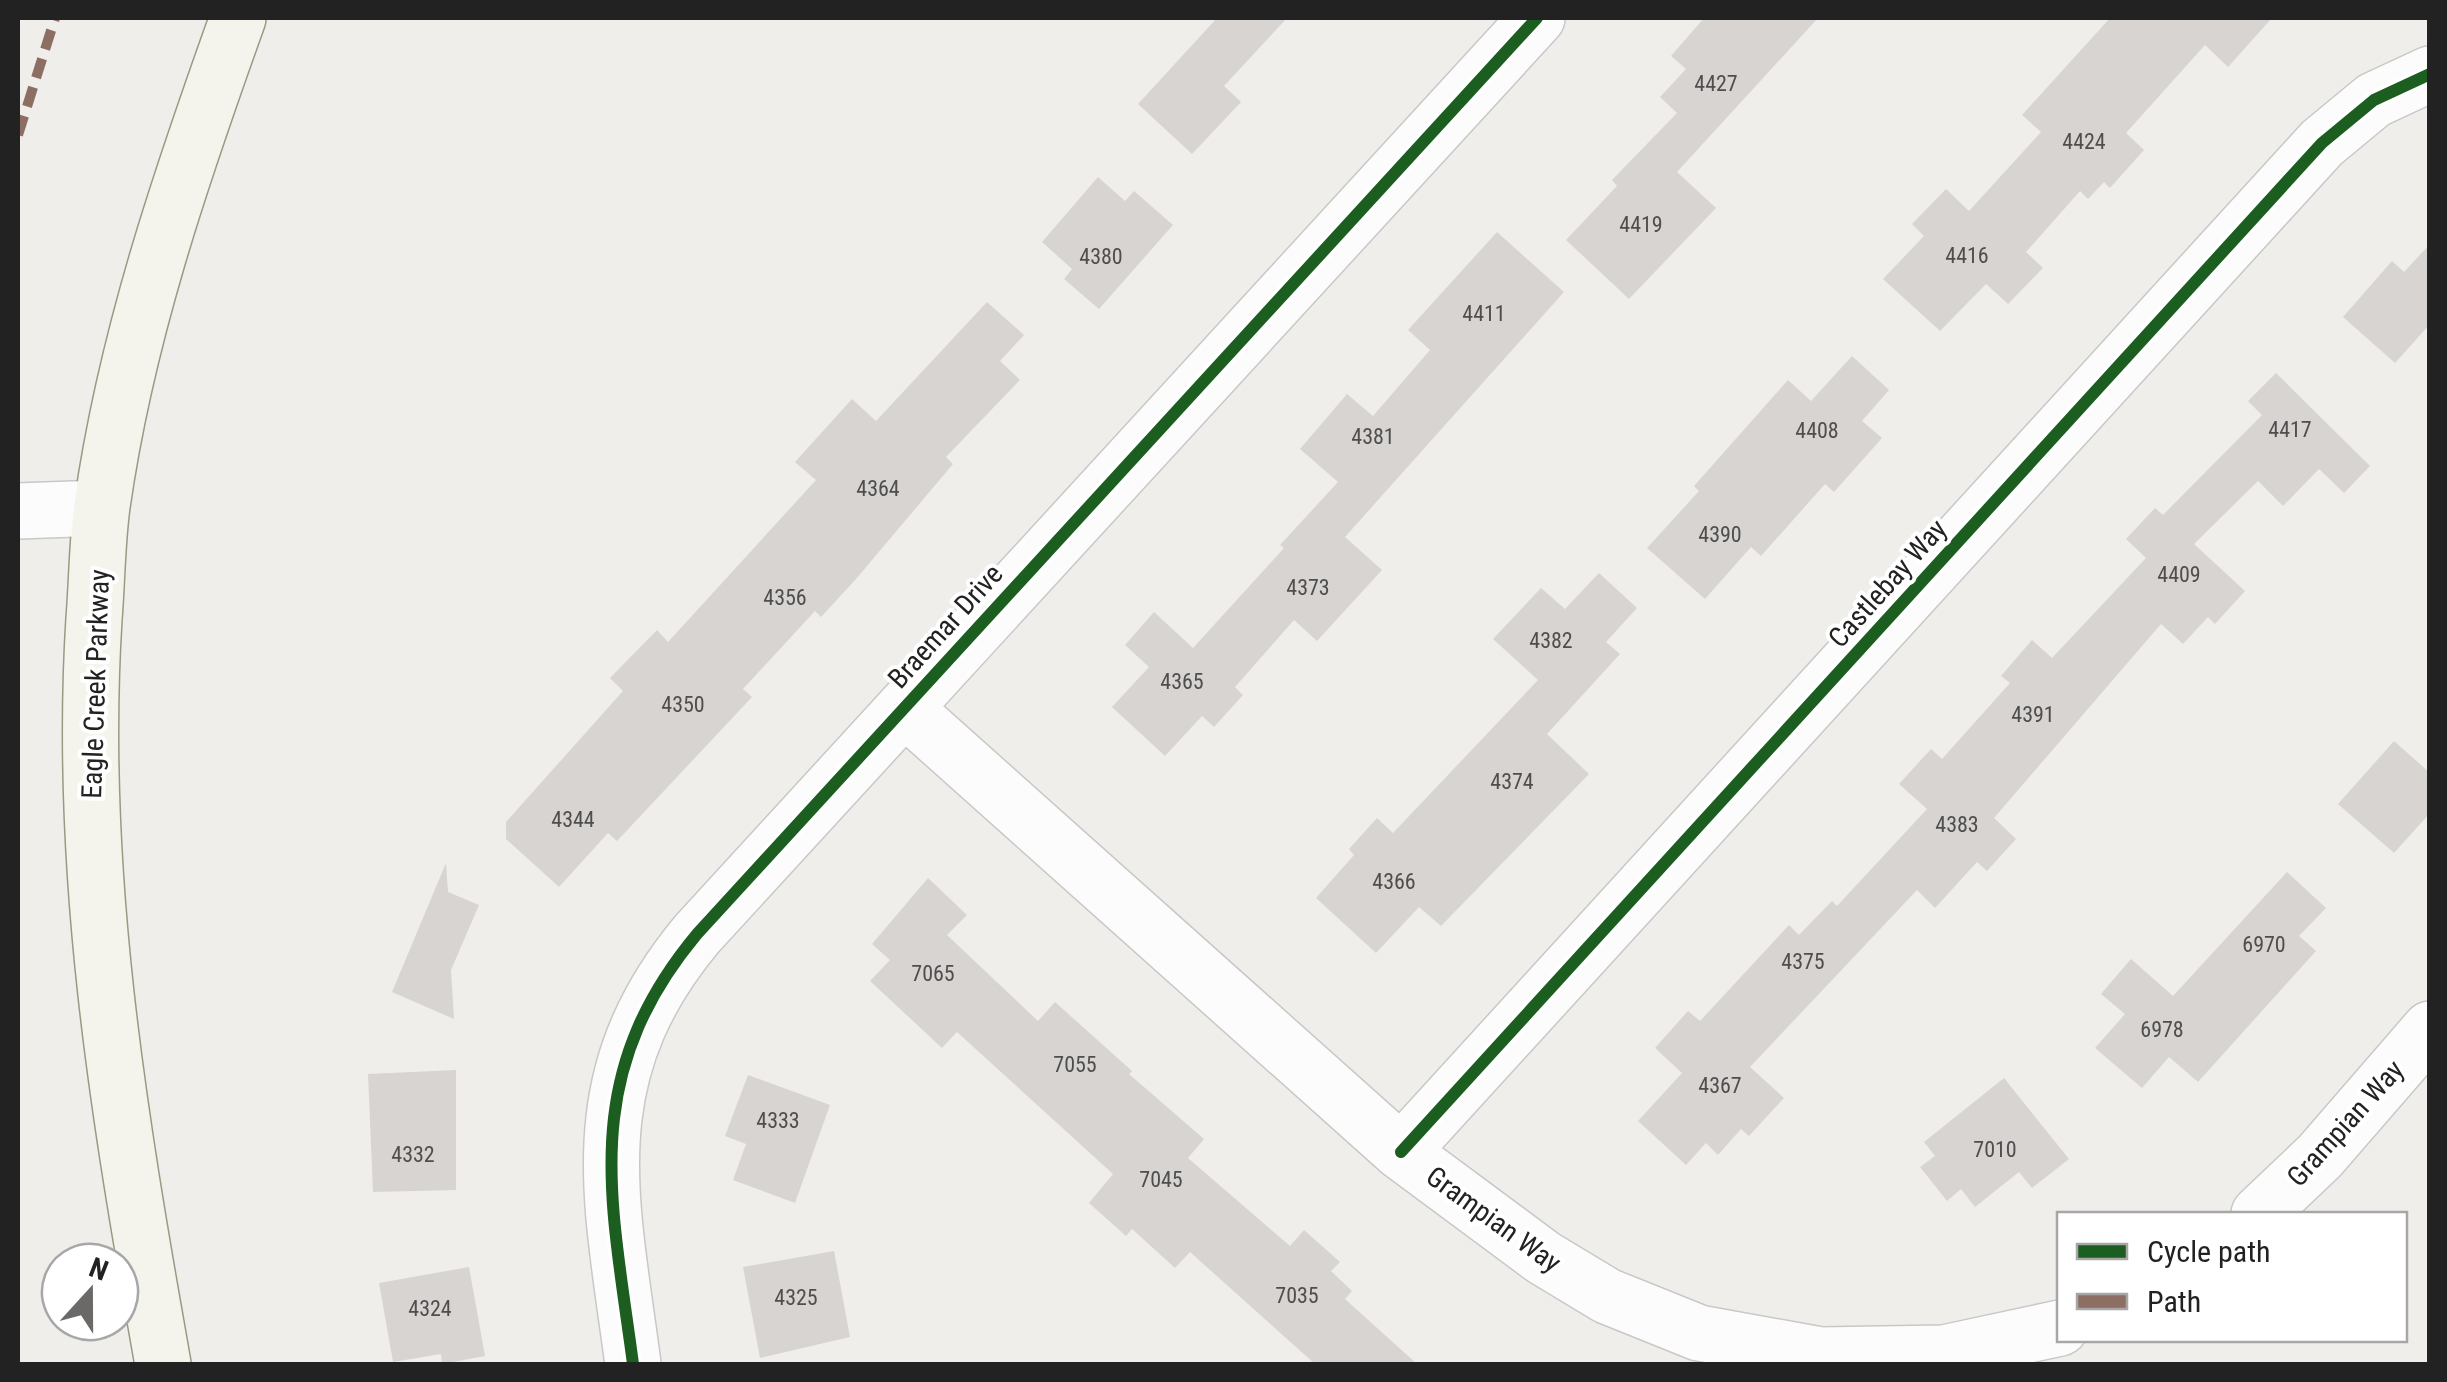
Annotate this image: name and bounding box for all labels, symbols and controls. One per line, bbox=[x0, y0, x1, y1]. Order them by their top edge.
house number: 4427 bbox=[1694, 71, 1738, 96]
house number: 4424 bbox=[2062, 129, 2106, 154]
house number: 4419 bbox=[1619, 212, 1663, 237]
house number: 4416 bbox=[1945, 243, 1989, 268]
house number: 4380 bbox=[1079, 244, 1123, 269]
house number: 4411 bbox=[1462, 301, 1506, 326]
house number: 4417 bbox=[2268, 417, 2312, 442]
house number: 4408 bbox=[1795, 418, 1839, 443]
house number: 4381 bbox=[1351, 424, 1395, 449]
house number: 4364 bbox=[856, 476, 900, 501]
street label: Castlebay Way bbox=[1821, 512, 1954, 654]
house number: 4390 bbox=[1698, 522, 1742, 547]
street label: Braemar Drive bbox=[881, 558, 1010, 695]
house number: 4409 bbox=[2157, 562, 2201, 587]
street label: Eagle Creek Parkway bbox=[75, 568, 116, 799]
house number: 4373 bbox=[1286, 575, 1330, 600]
house number: 4356 bbox=[763, 585, 807, 610]
house number: 4382 bbox=[1529, 628, 1573, 653]
house number: 4365 bbox=[1160, 669, 1204, 694]
house number: 4350 bbox=[661, 692, 705, 717]
house number: 4391 bbox=[2011, 702, 2055, 727]
house number: 4374 bbox=[1490, 769, 1534, 794]
house number: 4344 bbox=[551, 807, 595, 832]
house number: 4383 bbox=[1935, 812, 1979, 837]
house number: 4366 bbox=[1372, 869, 1416, 894]
house number: 6970 bbox=[2242, 932, 2286, 957]
house number: 4375 bbox=[1781, 949, 1825, 974]
house number: 7065 bbox=[911, 961, 955, 986]
house number: 6978 bbox=[2140, 1017, 2184, 1042]
house number: 7055 bbox=[1053, 1052, 1097, 1077]
street label: Grampian Way bbox=[2280, 1053, 2411, 1193]
house number: 4367 bbox=[1698, 1073, 1742, 1098]
house number: 4333 bbox=[756, 1108, 800, 1133]
house number: 7010 bbox=[1973, 1137, 2017, 1162]
house number: 4332 bbox=[391, 1142, 435, 1167]
street label: Grampian Way bbox=[1420, 1160, 1568, 1280]
house number: 7045 bbox=[1139, 1167, 1183, 1192]
legend bbox=[2057, 1212, 2407, 1342]
text: Cycle path bbox=[2147, 1234, 2271, 1269]
north arrow bbox=[40, 1242, 140, 1342]
text: N bbox=[85, 1251, 113, 1288]
house number: 7035 bbox=[1275, 1283, 1319, 1308]
text: Path bbox=[2147, 1284, 2201, 1319]
house number: 4325 bbox=[774, 1285, 818, 1310]
house number: 4324 bbox=[408, 1296, 452, 1321]

